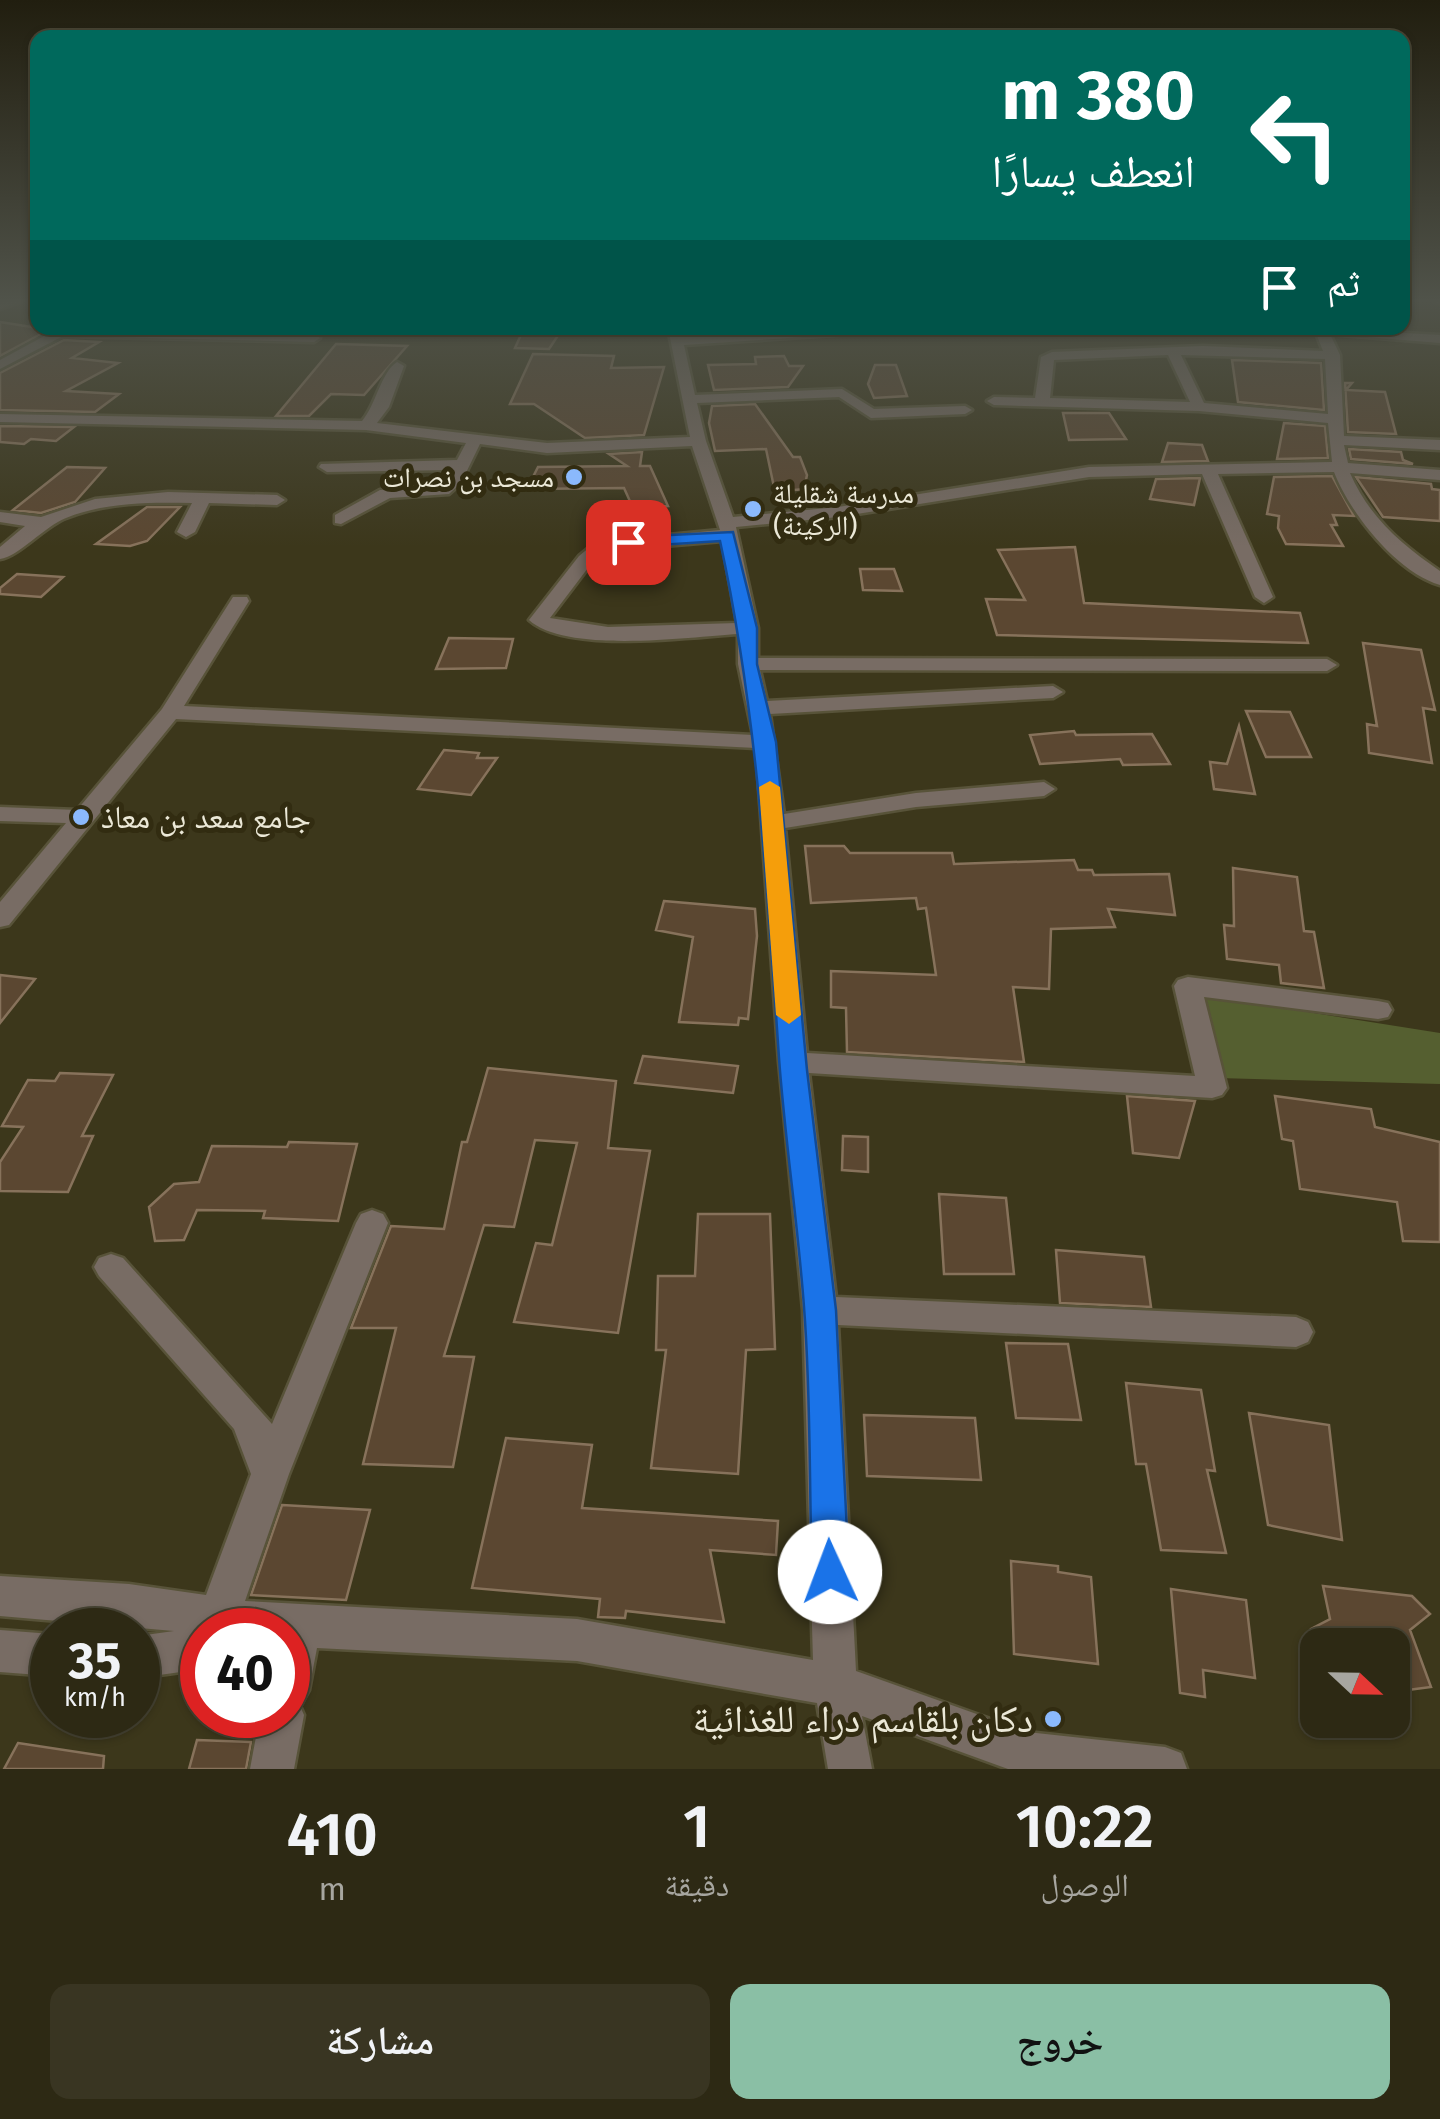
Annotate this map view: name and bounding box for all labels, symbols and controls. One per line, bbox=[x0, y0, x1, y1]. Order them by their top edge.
text: 380 m bbox=[1001, 54, 1195, 138]
icon: left bbox=[1230, 70, 1360, 200]
text: انعطف يسارًا bbox=[992, 145, 1195, 199]
icon: arrive bbox=[1252, 260, 1307, 315]
text: ثم bbox=[1327, 260, 1360, 306]
place label: مسجد بن نصرات bbox=[383, 461, 554, 495]
marker: مسجد بن نصرات bbox=[563, 466, 585, 488]
place label: مدرسة شقليلة (الركينة) bbox=[773, 477, 914, 542]
marker: مدرسة شقليلة (الركينة) bbox=[742, 498, 764, 520]
pin bbox=[586, 500, 671, 585]
icon: arrive bbox=[601, 515, 656, 570]
place label: جامع سعد بن معاذ bbox=[101, 798, 311, 837]
marker: جامع سعد بن معاذ bbox=[70, 806, 92, 828]
position arrow bbox=[778, 1520, 882, 1624]
speed limit sign: 40 bbox=[180, 1608, 310, 1738]
north arrow bbox=[1300, 1628, 1410, 1738]
map controls bbox=[1300, 1628, 1410, 1738]
text: 35 bbox=[69, 1631, 121, 1691]
text: km/h bbox=[64, 1683, 126, 1713]
place label: دكان بلقاسم دراء للغذائية bbox=[693, 1696, 1033, 1744]
marker: دكان بلقاسم دراء للغذائية bbox=[1042, 1708, 1064, 1730]
text: 1 bbox=[683, 1791, 710, 1863]
text: 10:22 bbox=[1016, 1791, 1154, 1863]
text: 410 bbox=[286, 1799, 378, 1871]
text: دقيقة bbox=[664, 1866, 729, 1904]
text: الوصول bbox=[1040, 1866, 1129, 1904]
text: m bbox=[318, 1870, 346, 1908]
button: مشاركة bbox=[50, 1984, 710, 2099]
button: خروج bbox=[730, 1984, 1390, 2099]

